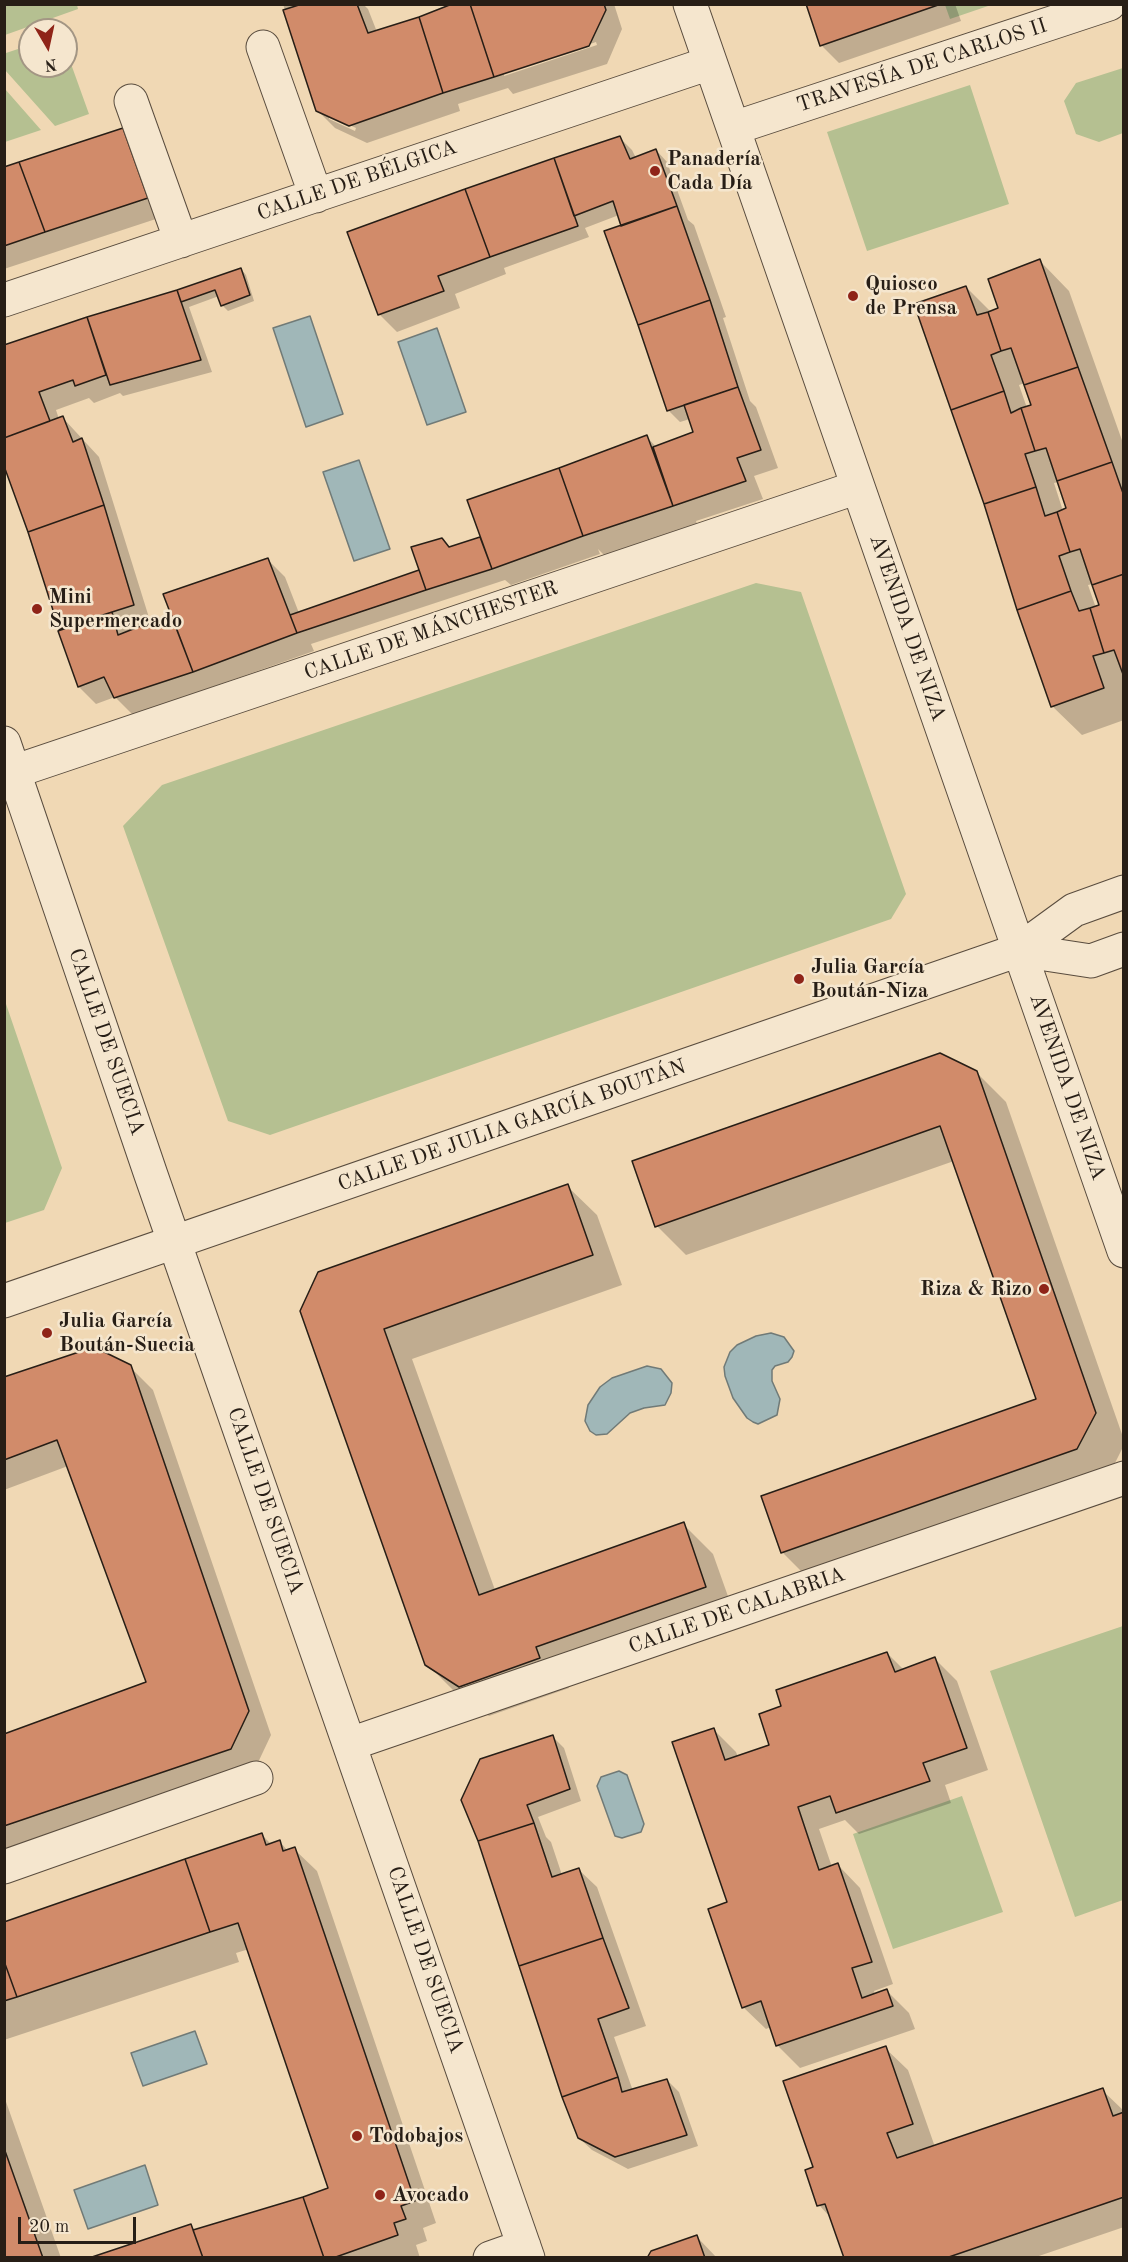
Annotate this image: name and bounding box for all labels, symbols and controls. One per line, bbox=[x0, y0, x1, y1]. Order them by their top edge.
street label: TRAVESÍA DE CARLOS II bbox=[794, 14, 1050, 118]
north arrow bbox=[18, 18, 78, 78]
text: N bbox=[43, 55, 58, 73]
street label: CALLE DE BÉLGICA bbox=[254, 135, 460, 227]
place label: Panadería Cada Día bbox=[667, 146, 761, 196]
marker: Panadería Cada Día bbox=[648, 164, 662, 178]
place label: Quiosco de Prensa bbox=[865, 271, 957, 321]
marker: Quiosco de Prensa bbox=[846, 289, 860, 303]
street label: AVENIDA DE NIZA bbox=[863, 531, 951, 725]
street label: CALLE DE MÁNCHESTER bbox=[301, 576, 561, 686]
place label: Mini Supermercado bbox=[49, 584, 182, 634]
marker: Mini Supermercado bbox=[30, 602, 44, 616]
street label: CALLE DE SUECIA bbox=[62, 945, 150, 1139]
place label: Julia García Boután-Niza bbox=[811, 954, 928, 1004]
marker: Julia García Boután-Niza bbox=[792, 972, 806, 986]
street label: AVENIDA DE NIZA bbox=[1023, 990, 1111, 1184]
street label: CALLE DE JULIA GARCÍA BOUTÁN bbox=[335, 1054, 689, 1198]
place label: Riza & Rizo bbox=[920, 1276, 1032, 1302]
marker: Riza & Rizo bbox=[1037, 1282, 1051, 1296]
place label: Julia García Boután-Suecia bbox=[59, 1308, 195, 1358]
marker: Julia García Boután-Suecia bbox=[40, 1326, 54, 1340]
street label: CALLE DE SUECIA bbox=[221, 1404, 309, 1598]
street label: CALLE DE CALABRIA bbox=[625, 1562, 849, 1660]
street label: CALLE DE SUECIA bbox=[381, 1863, 469, 2057]
place label: Todobajos bbox=[369, 2123, 463, 2149]
marker: Todobajos bbox=[350, 2129, 364, 2143]
place label: Avocado bbox=[392, 2182, 469, 2208]
marker: Avocado bbox=[373, 2188, 387, 2202]
scale bar bbox=[21, 2205, 140, 2243]
text: 20 m bbox=[29, 2218, 69, 2236]

